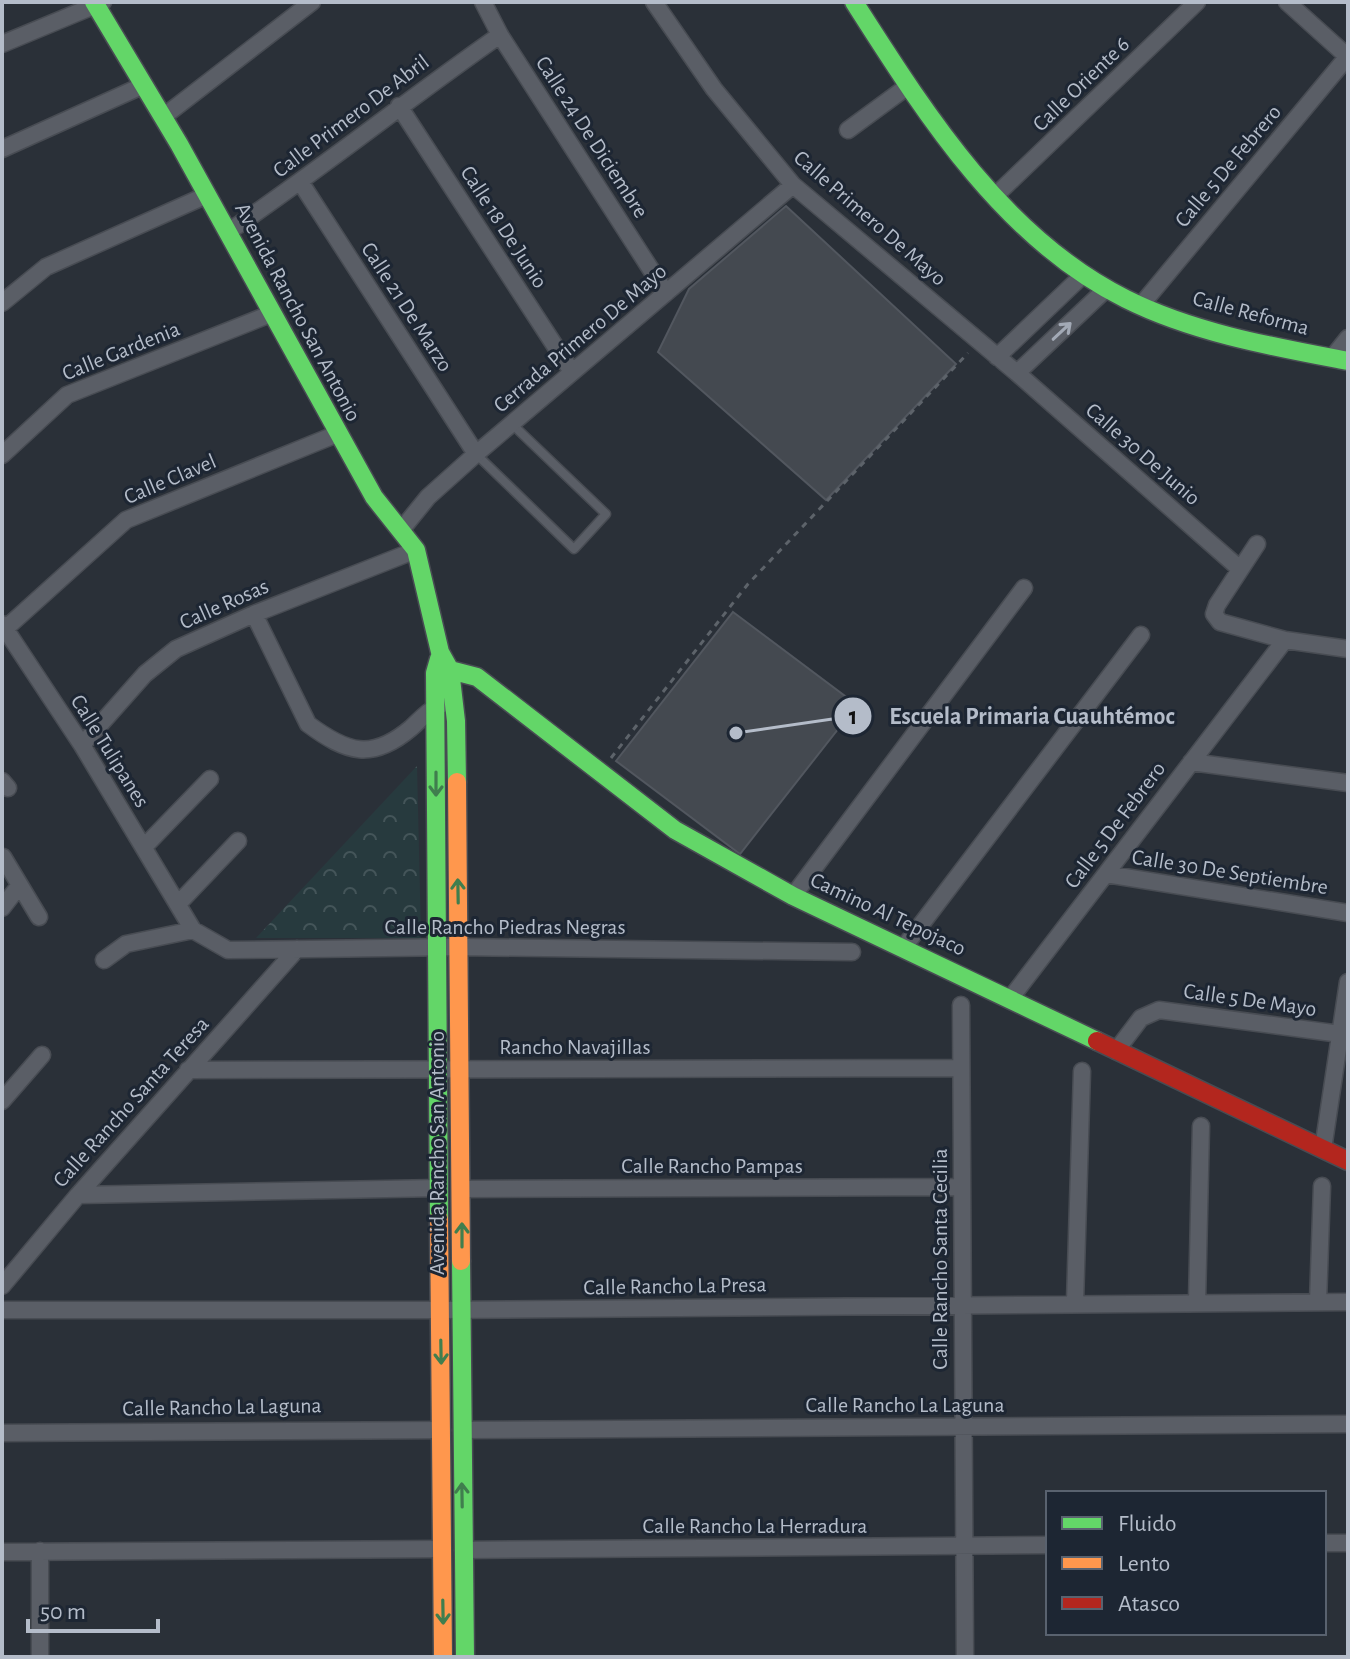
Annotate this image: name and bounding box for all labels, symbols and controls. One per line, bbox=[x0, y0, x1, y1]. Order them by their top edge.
street label: Calle Oriente 6 bbox=[1028, 33, 1134, 135]
street label: Calle Primero De Abril bbox=[269, 50, 433, 182]
street label: Calle 24 De Diciembre bbox=[532, 52, 652, 222]
street label: Calle 5 De Febrero bbox=[1171, 101, 1285, 231]
street label: Calle Primero De Mayo bbox=[790, 146, 950, 290]
street label: Calle 18 De Junio bbox=[456, 162, 552, 292]
street label: Avenida Rancho San Antonio bbox=[231, 199, 365, 425]
street label: Calle 21 De Marzo bbox=[357, 238, 457, 376]
street label: Cerrada Primero De Mayo bbox=[489, 259, 671, 417]
street label: Calle Reforma bbox=[1190, 287, 1312, 339]
street label: Calle Gardenia bbox=[59, 317, 183, 385]
one-way arrow bbox=[1051, 323, 1071, 341]
street label: Calle 30 De Junio bbox=[1082, 399, 1204, 509]
street label: Calle Clavel bbox=[121, 450, 219, 508]
street label: Calle Rosas bbox=[176, 575, 272, 633]
street label: Calle Tulipanes bbox=[67, 691, 153, 811]
callout: Escuela Primaria Cuauhtémoc bbox=[833, 692, 1191, 740]
text: 1 bbox=[849, 705, 857, 729]
text: Escuela Primaria Cuauhtémoc bbox=[889, 705, 1175, 729]
street label: Calle 5 De Febrero bbox=[1060, 758, 1170, 892]
one-way arrow bbox=[428, 770, 444, 797]
street label: Calle 30 De Septiembre bbox=[1130, 846, 1330, 898]
street label: Camino Al Tepojaco bbox=[807, 868, 969, 960]
one-way arrow bbox=[450, 878, 466, 905]
street label: Calle Rancho Piedras Negras bbox=[384, 916, 626, 938]
street label: Calle 5 De Mayo bbox=[1182, 980, 1318, 1020]
street label: Calle Rancho Santa Teresa bbox=[49, 1013, 213, 1191]
street label: Avenida Rancho San Antonio bbox=[426, 1031, 448, 1275]
street label: Rancho Navajillas bbox=[499, 1036, 651, 1058]
street label: Calle Rancho Santa Cecilia bbox=[929, 1148, 951, 1370]
street label: Calle Rancho Pampas bbox=[621, 1155, 803, 1177]
one-way arrow bbox=[454, 1222, 470, 1249]
street label: Calle Rancho La Presa bbox=[583, 1273, 767, 1299]
one-way arrow bbox=[433, 1338, 449, 1365]
street label: Calle Rancho La Laguna bbox=[122, 1394, 322, 1420]
street label: Calle Rancho La Laguna bbox=[805, 1394, 1005, 1416]
one-way arrow bbox=[455, 1482, 470, 1509]
legend bbox=[1046, 1491, 1326, 1635]
text: Fluido bbox=[1118, 1512, 1177, 1536]
street label: Calle Rancho La Herradura bbox=[643, 1515, 867, 1537]
text: Lento bbox=[1118, 1552, 1170, 1576]
scale bar bbox=[28, 1583, 158, 1633]
text: Atasco bbox=[1118, 1592, 1180, 1616]
one-way arrow bbox=[435, 1598, 451, 1625]
text: 50 m bbox=[40, 1600, 86, 1624]

